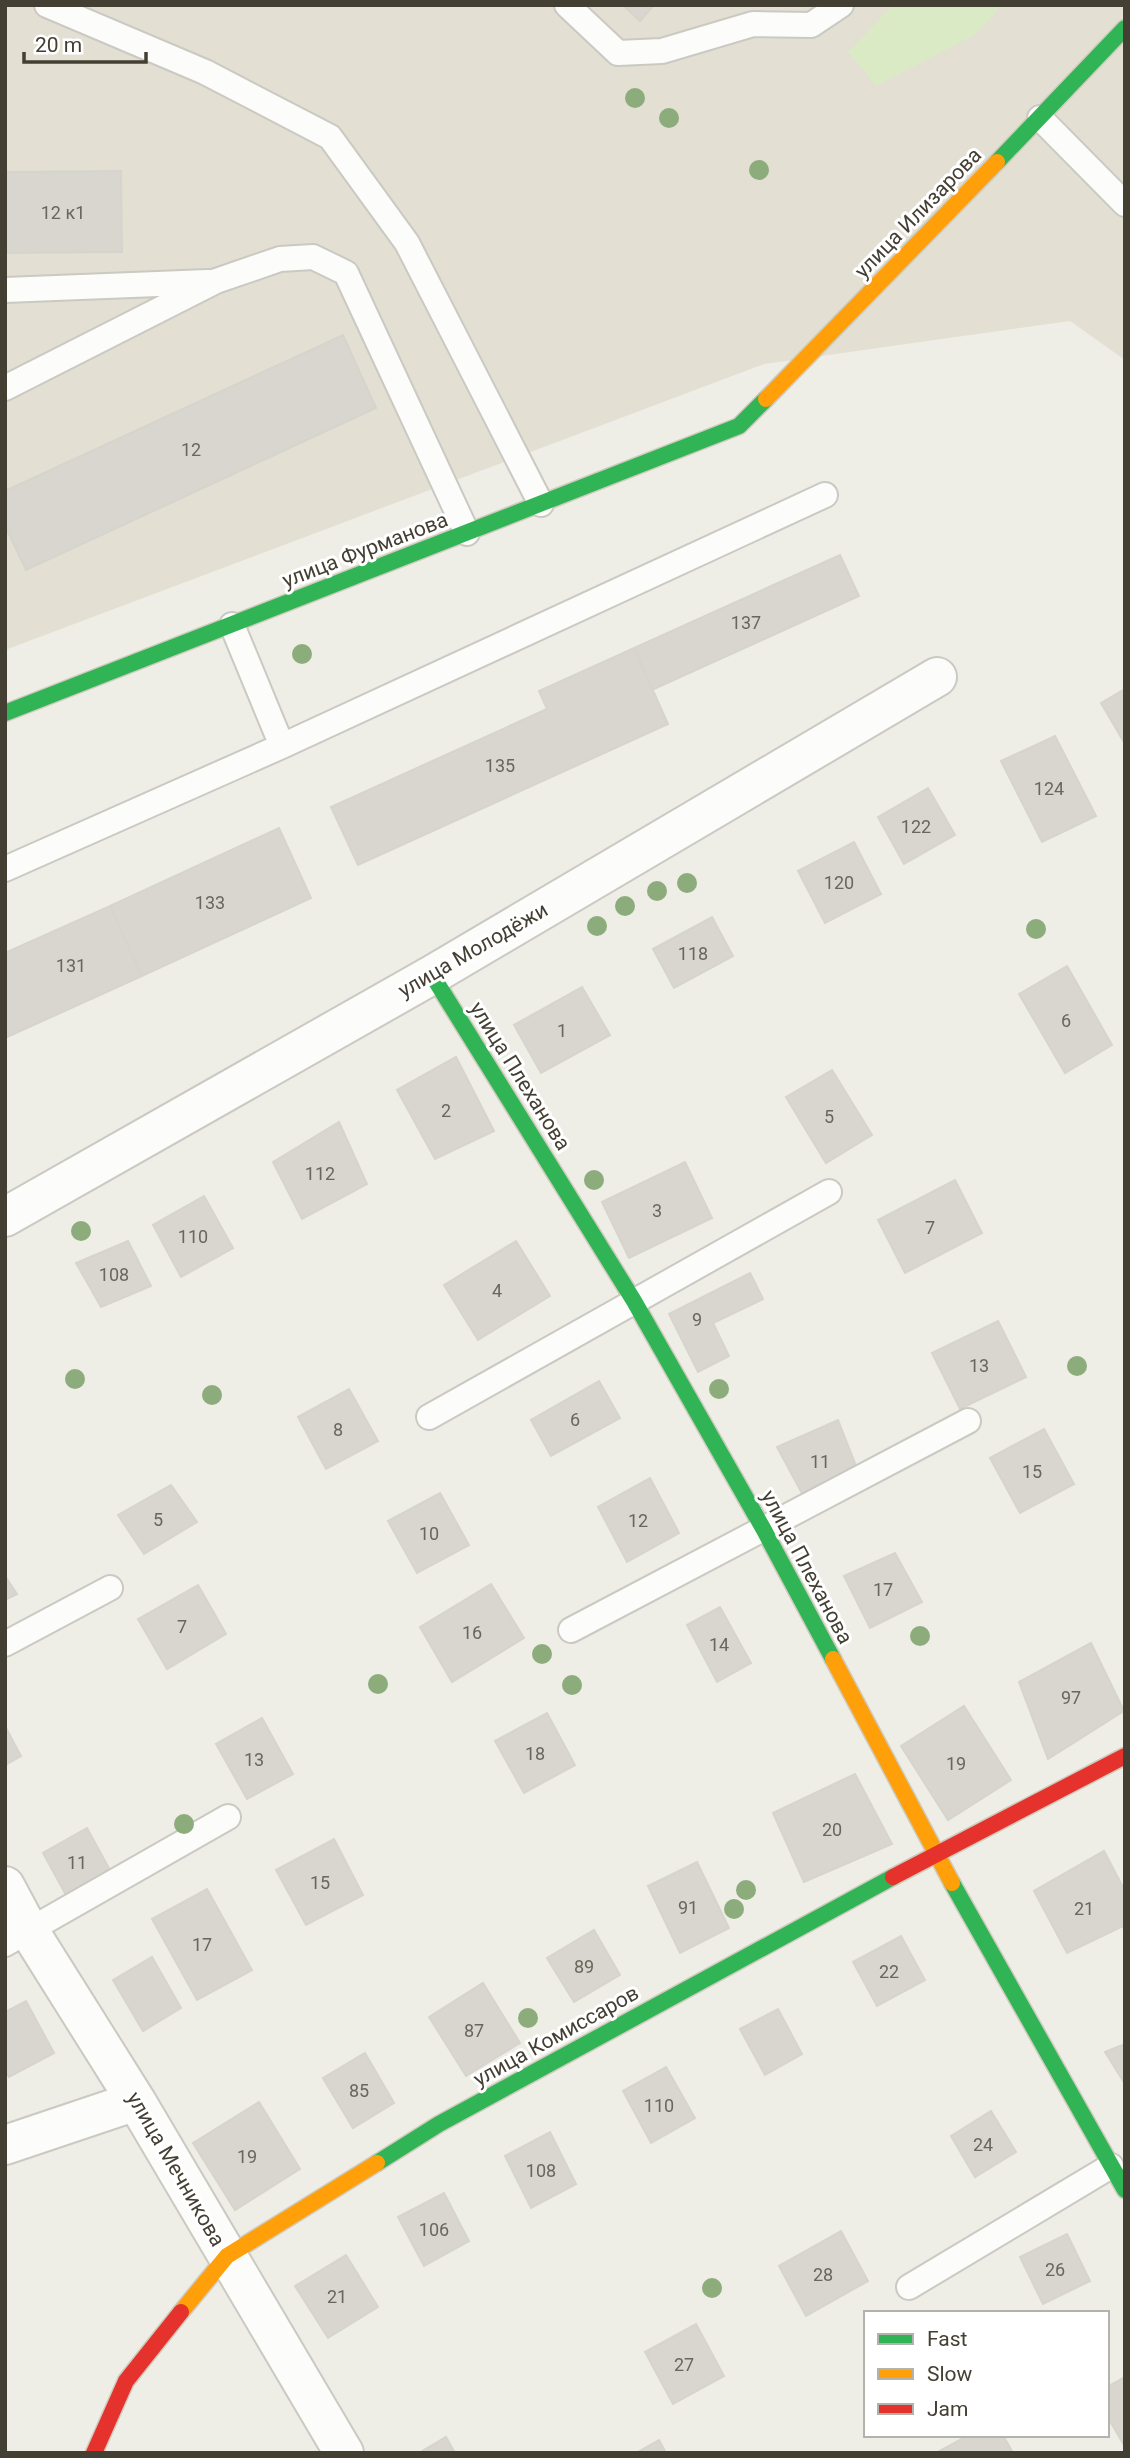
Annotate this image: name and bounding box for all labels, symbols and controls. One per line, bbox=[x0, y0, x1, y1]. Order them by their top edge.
scale bar bbox=[24, 21, 147, 65]
text: 20 m bbox=[35, 33, 82, 57]
street label: улица Илизарова bbox=[850, 143, 986, 283]
house number: 12 к1 bbox=[41, 202, 85, 223]
house number: 12 bbox=[181, 439, 201, 460]
street label: улица Фурманова bbox=[279, 507, 451, 593]
house number: 137 bbox=[731, 612, 761, 633]
house number: 135 bbox=[485, 755, 515, 776]
house number: 124 bbox=[1034, 778, 1064, 799]
house number: 122 bbox=[901, 816, 931, 837]
house number: 120 bbox=[824, 872, 854, 893]
house number: 133 bbox=[195, 892, 225, 913]
street label: улица Молодёжи bbox=[394, 898, 552, 1002]
house number: 118 bbox=[678, 943, 708, 964]
house number: 131 bbox=[56, 955, 86, 976]
street label: улица Плеханова bbox=[465, 997, 575, 1155]
house number: 6 bbox=[1061, 1010, 1071, 1031]
house number: 1 bbox=[557, 1020, 567, 1041]
house number: 2 bbox=[441, 1100, 451, 1121]
house number: 5 bbox=[824, 1106, 834, 1127]
house number: 112 bbox=[305, 1163, 335, 1184]
house number: 3 bbox=[652, 1200, 662, 1221]
house number: 7 bbox=[925, 1217, 935, 1238]
house number: 110 bbox=[178, 1226, 208, 1247]
house number: 108 bbox=[99, 1264, 129, 1285]
house number: 4 bbox=[492, 1280, 502, 1301]
house number: 9 bbox=[692, 1309, 702, 1330]
house number: 13 bbox=[969, 1355, 989, 1376]
house number: 6 bbox=[570, 1409, 580, 1430]
house number: 8 bbox=[333, 1419, 343, 1440]
house number: 11 bbox=[810, 1451, 830, 1472]
house number: 15 bbox=[1022, 1461, 1042, 1482]
street label: улица Плеханова bbox=[756, 1486, 858, 1648]
house number: 5 bbox=[153, 1509, 163, 1530]
house number: 12 bbox=[628, 1510, 648, 1531]
house number: 10 bbox=[419, 1523, 439, 1544]
house number: 17 bbox=[873, 1579, 893, 1600]
house number: 7 bbox=[177, 1616, 187, 1637]
house number: 16 bbox=[462, 1622, 482, 1643]
house number: 14 bbox=[709, 1634, 729, 1655]
house number: 97 bbox=[1061, 1687, 1081, 1708]
house number: 18 bbox=[525, 1743, 545, 1764]
house number: 13 bbox=[244, 1749, 264, 1770]
house number: 19 bbox=[946, 1753, 966, 1774]
house number: 20 bbox=[822, 1819, 842, 1840]
house number: 11 bbox=[67, 1852, 87, 1873]
house number: 15 bbox=[310, 1872, 330, 1893]
house number: 91 bbox=[678, 1897, 698, 1918]
house number: 21 bbox=[1074, 1898, 1094, 1919]
house number: 17 bbox=[192, 1934, 212, 1955]
house number: 89 bbox=[574, 1956, 594, 1977]
house number: 22 bbox=[879, 1961, 899, 1982]
street label: улица Комиссаров bbox=[469, 1981, 643, 2091]
house number: 87 bbox=[464, 2020, 484, 2041]
house number: 85 bbox=[349, 2080, 369, 2101]
street label: улица Мечникова bbox=[122, 2087, 230, 2251]
house number: 110 bbox=[644, 2095, 674, 2116]
house number: 24 bbox=[973, 2134, 993, 2155]
house number: 19 bbox=[237, 2146, 257, 2167]
house number: 108 bbox=[526, 2160, 556, 2181]
house number: 106 bbox=[419, 2219, 449, 2240]
house number: 26 bbox=[1045, 2259, 1065, 2280]
house number: 28 bbox=[813, 2264, 833, 2285]
house number: 21 bbox=[327, 2286, 347, 2307]
legend bbox=[864, 2311, 1109, 2437]
text: Fast bbox=[927, 2327, 968, 2351]
house number: 27 bbox=[674, 2354, 694, 2375]
text: Slow bbox=[927, 2362, 973, 2386]
text: Jam bbox=[927, 2397, 968, 2421]

